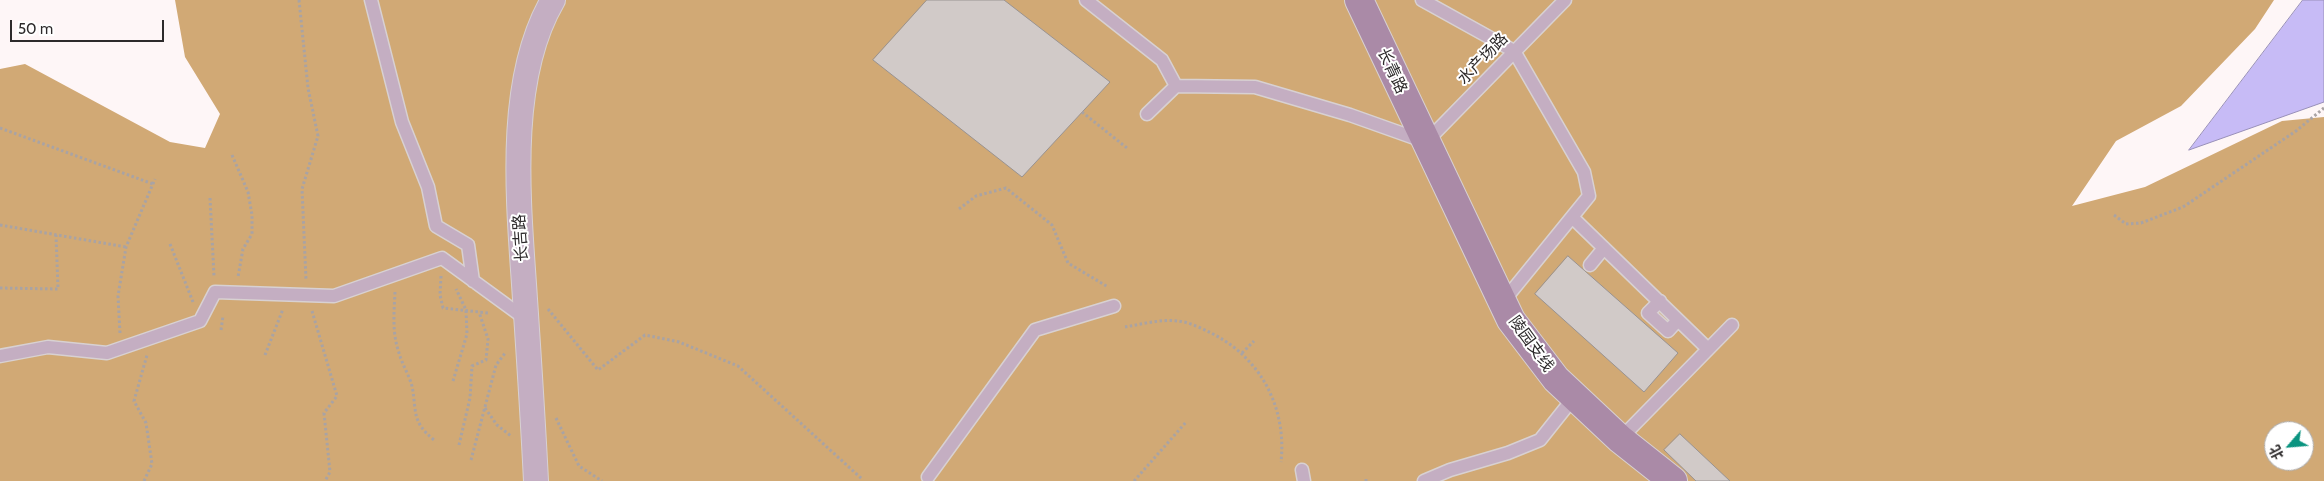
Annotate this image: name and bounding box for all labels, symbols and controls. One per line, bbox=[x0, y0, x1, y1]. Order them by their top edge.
scale bar bbox=[12, 10, 166, 42]
text: 50 m bbox=[18, 20, 53, 38]
street label: 水产场路 bbox=[1454, 29, 1512, 89]
street label: 长青路 bbox=[1373, 45, 1411, 97]
street label: 长吉路 bbox=[510, 213, 532, 263]
street label: 陵园支线 bbox=[1504, 312, 1558, 376]
north arrow bbox=[2264, 421, 2314, 471]
text: 北 bbox=[2265, 442, 2288, 463]

